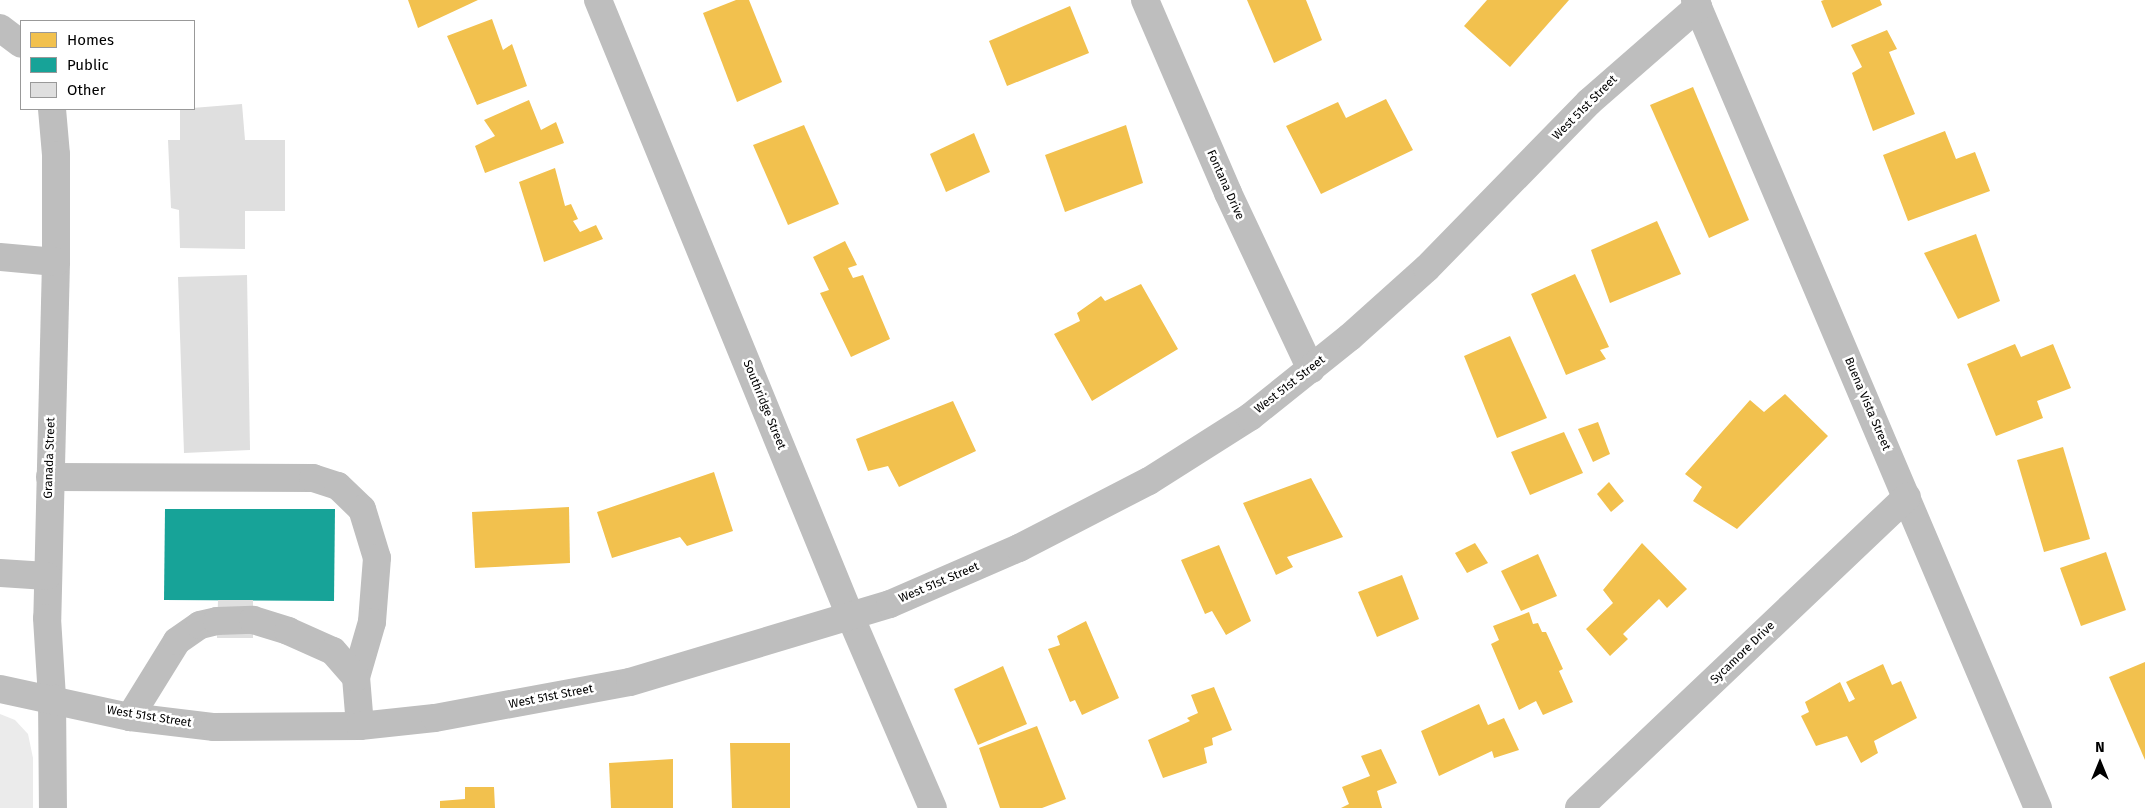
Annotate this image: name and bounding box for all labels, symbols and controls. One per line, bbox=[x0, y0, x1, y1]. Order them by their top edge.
legend bbox=[20, 20, 195, 110]
text: Homes bbox=[67, 31, 114, 49]
text: Public bbox=[67, 56, 109, 74]
street label: West 51st Street bbox=[1550, 73, 1620, 143]
text: Other bbox=[67, 81, 106, 99]
street label: Fontana Drive bbox=[1203, 148, 1247, 222]
street label: West 51st Street bbox=[1252, 353, 1328, 417]
street label: Buena Vista Street bbox=[1841, 355, 1893, 453]
street label: Southridge Street bbox=[739, 358, 789, 452]
street label: Granada Street bbox=[41, 417, 59, 499]
street label: West 51st Street bbox=[897, 560, 981, 606]
street label: Sycamore Drive bbox=[1708, 619, 1778, 687]
street label: West 51st Street bbox=[508, 682, 594, 712]
street label: West 51st Street bbox=[106, 703, 192, 731]
north arrow bbox=[2075, 738, 2125, 788]
text: N bbox=[2095, 739, 2105, 756]

